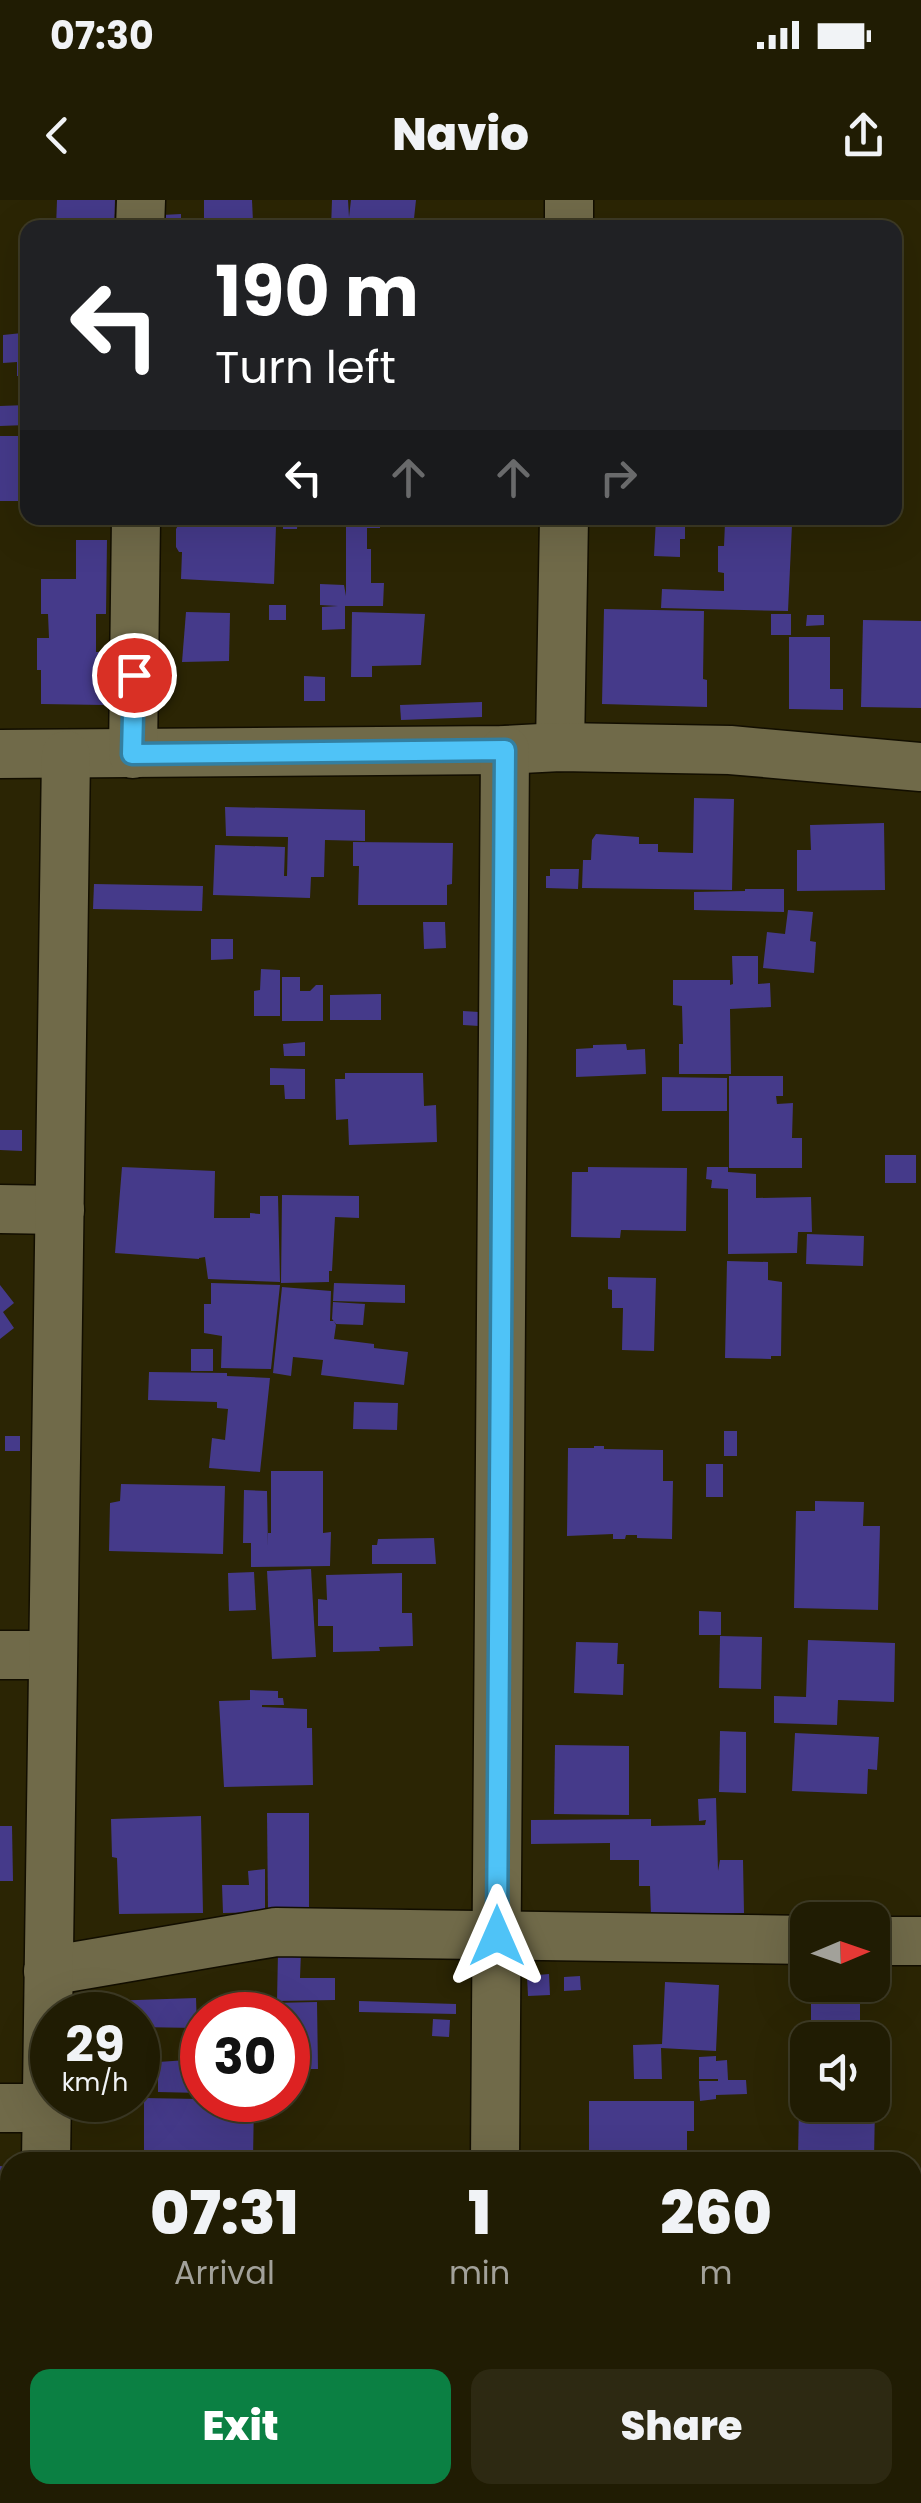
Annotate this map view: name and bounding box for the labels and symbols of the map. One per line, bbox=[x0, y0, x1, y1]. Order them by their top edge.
pin bbox=[92, 633, 177, 718]
position arrow bbox=[445, 1884, 549, 1988]
north arrow bbox=[790, 1902, 890, 2002]
speed limit sign: 30 bbox=[180, 1992, 310, 2122]

